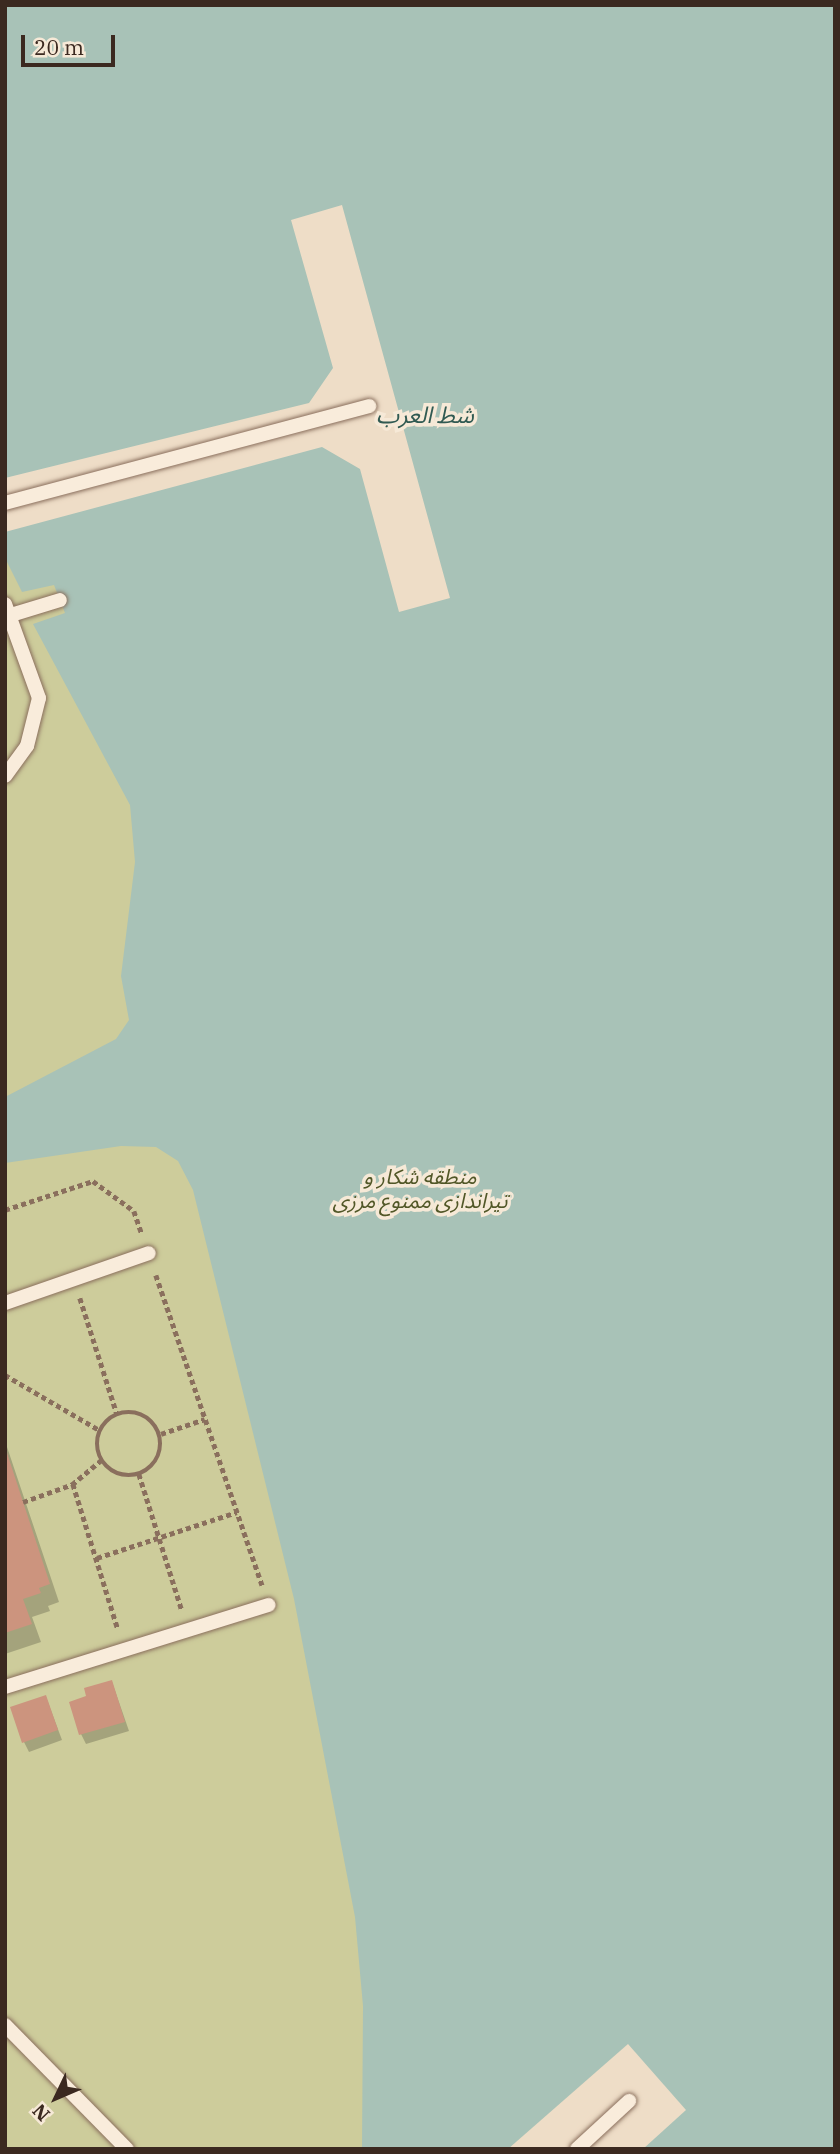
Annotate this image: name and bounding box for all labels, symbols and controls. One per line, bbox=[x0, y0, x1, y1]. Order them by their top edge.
scale bar bbox=[24, 21, 119, 65]
text: 20 m bbox=[34, 33, 84, 61]
water label: شط العرب bbox=[376, 400, 474, 428]
park label: منطقه شکار و تیراندازی ممنوع مرزی bbox=[332, 1163, 508, 1213]
north arrow bbox=[21, 2063, 91, 2133]
text: N bbox=[27, 2099, 55, 2126]

